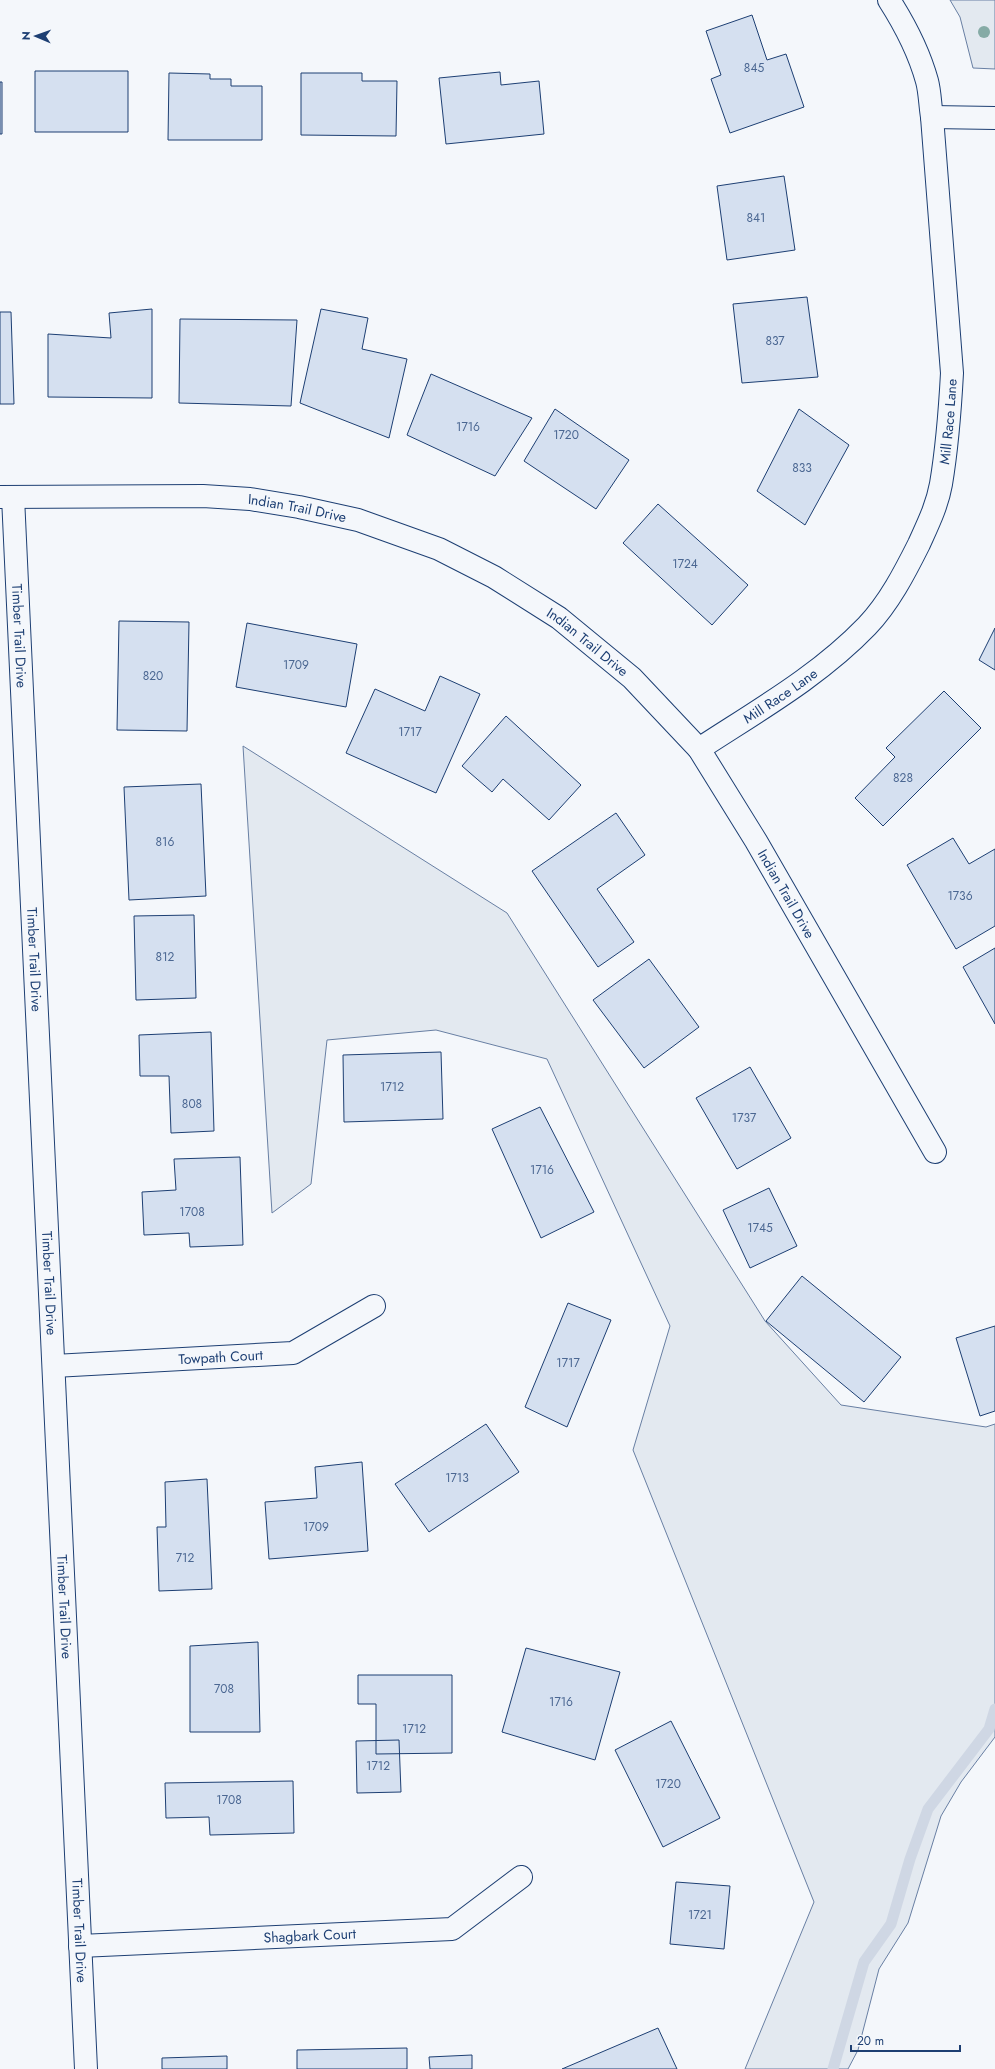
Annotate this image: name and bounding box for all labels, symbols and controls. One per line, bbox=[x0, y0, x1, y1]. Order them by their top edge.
north arrow bbox=[16, 16, 56, 56]
text: N bbox=[18, 31, 34, 40]
house number: 845 bbox=[744, 59, 764, 77]
house number: 841 bbox=[747, 209, 765, 227]
house number: 837 bbox=[765, 332, 785, 350]
street label: Mill Race Lane bbox=[934, 378, 962, 466]
house number: 1716 bbox=[456, 418, 480, 436]
house number: 1720 bbox=[553, 426, 579, 444]
house number: 833 bbox=[792, 459, 812, 477]
street label: Indian Trail Drive bbox=[247, 489, 348, 527]
house number: 1724 bbox=[672, 555, 698, 573]
street label: Timber Trail Drive bbox=[7, 583, 32, 688]
street label: Indian Trail Drive bbox=[543, 603, 633, 681]
house number: 1709 bbox=[283, 656, 309, 674]
street label: Mill Race Lane bbox=[739, 663, 821, 728]
house number: 820 bbox=[143, 667, 163, 685]
house number: 1717 bbox=[398, 723, 422, 741]
house number: 828 bbox=[893, 769, 913, 787]
house number: 816 bbox=[156, 833, 175, 851]
street label: Indian Trail Drive bbox=[753, 846, 820, 942]
house number: 1736 bbox=[947, 887, 973, 905]
street label: Timber Trail Drive bbox=[22, 907, 47, 1012]
house number: 812 bbox=[156, 948, 175, 966]
house number: 1712 bbox=[380, 1078, 404, 1096]
house number: 808 bbox=[182, 1095, 202, 1113]
house number: 1737 bbox=[732, 1109, 757, 1127]
house number: 1716 bbox=[530, 1161, 554, 1179]
house number: 1708 bbox=[179, 1203, 205, 1221]
house number: 1745 bbox=[747, 1219, 773, 1237]
street label: Timber Trail Drive bbox=[37, 1231, 62, 1336]
street label: Towpath Court bbox=[178, 1345, 264, 1369]
house number: 1717 bbox=[556, 1354, 580, 1372]
house number: 1713 bbox=[445, 1469, 469, 1487]
house number: 1709 bbox=[303, 1518, 329, 1536]
house number: 712 bbox=[176, 1549, 194, 1567]
street label: Timber Trail Drive bbox=[52, 1554, 77, 1659]
house number: 708 bbox=[214, 1680, 234, 1698]
house number: 1716 bbox=[549, 1693, 573, 1711]
house number: 1712 bbox=[402, 1720, 426, 1738]
house number: 1712 bbox=[366, 1757, 390, 1775]
house number: 1720 bbox=[655, 1775, 681, 1793]
house number: 1708 bbox=[216, 1791, 242, 1809]
street label: Timber Trail Drive bbox=[67, 1878, 92, 1983]
house number: 1721 bbox=[688, 1906, 712, 1924]
street label: Shagbark Court bbox=[263, 1923, 357, 1948]
scale bar bbox=[851, 2027, 960, 2053]
text: 20 m bbox=[857, 2032, 884, 2050]

